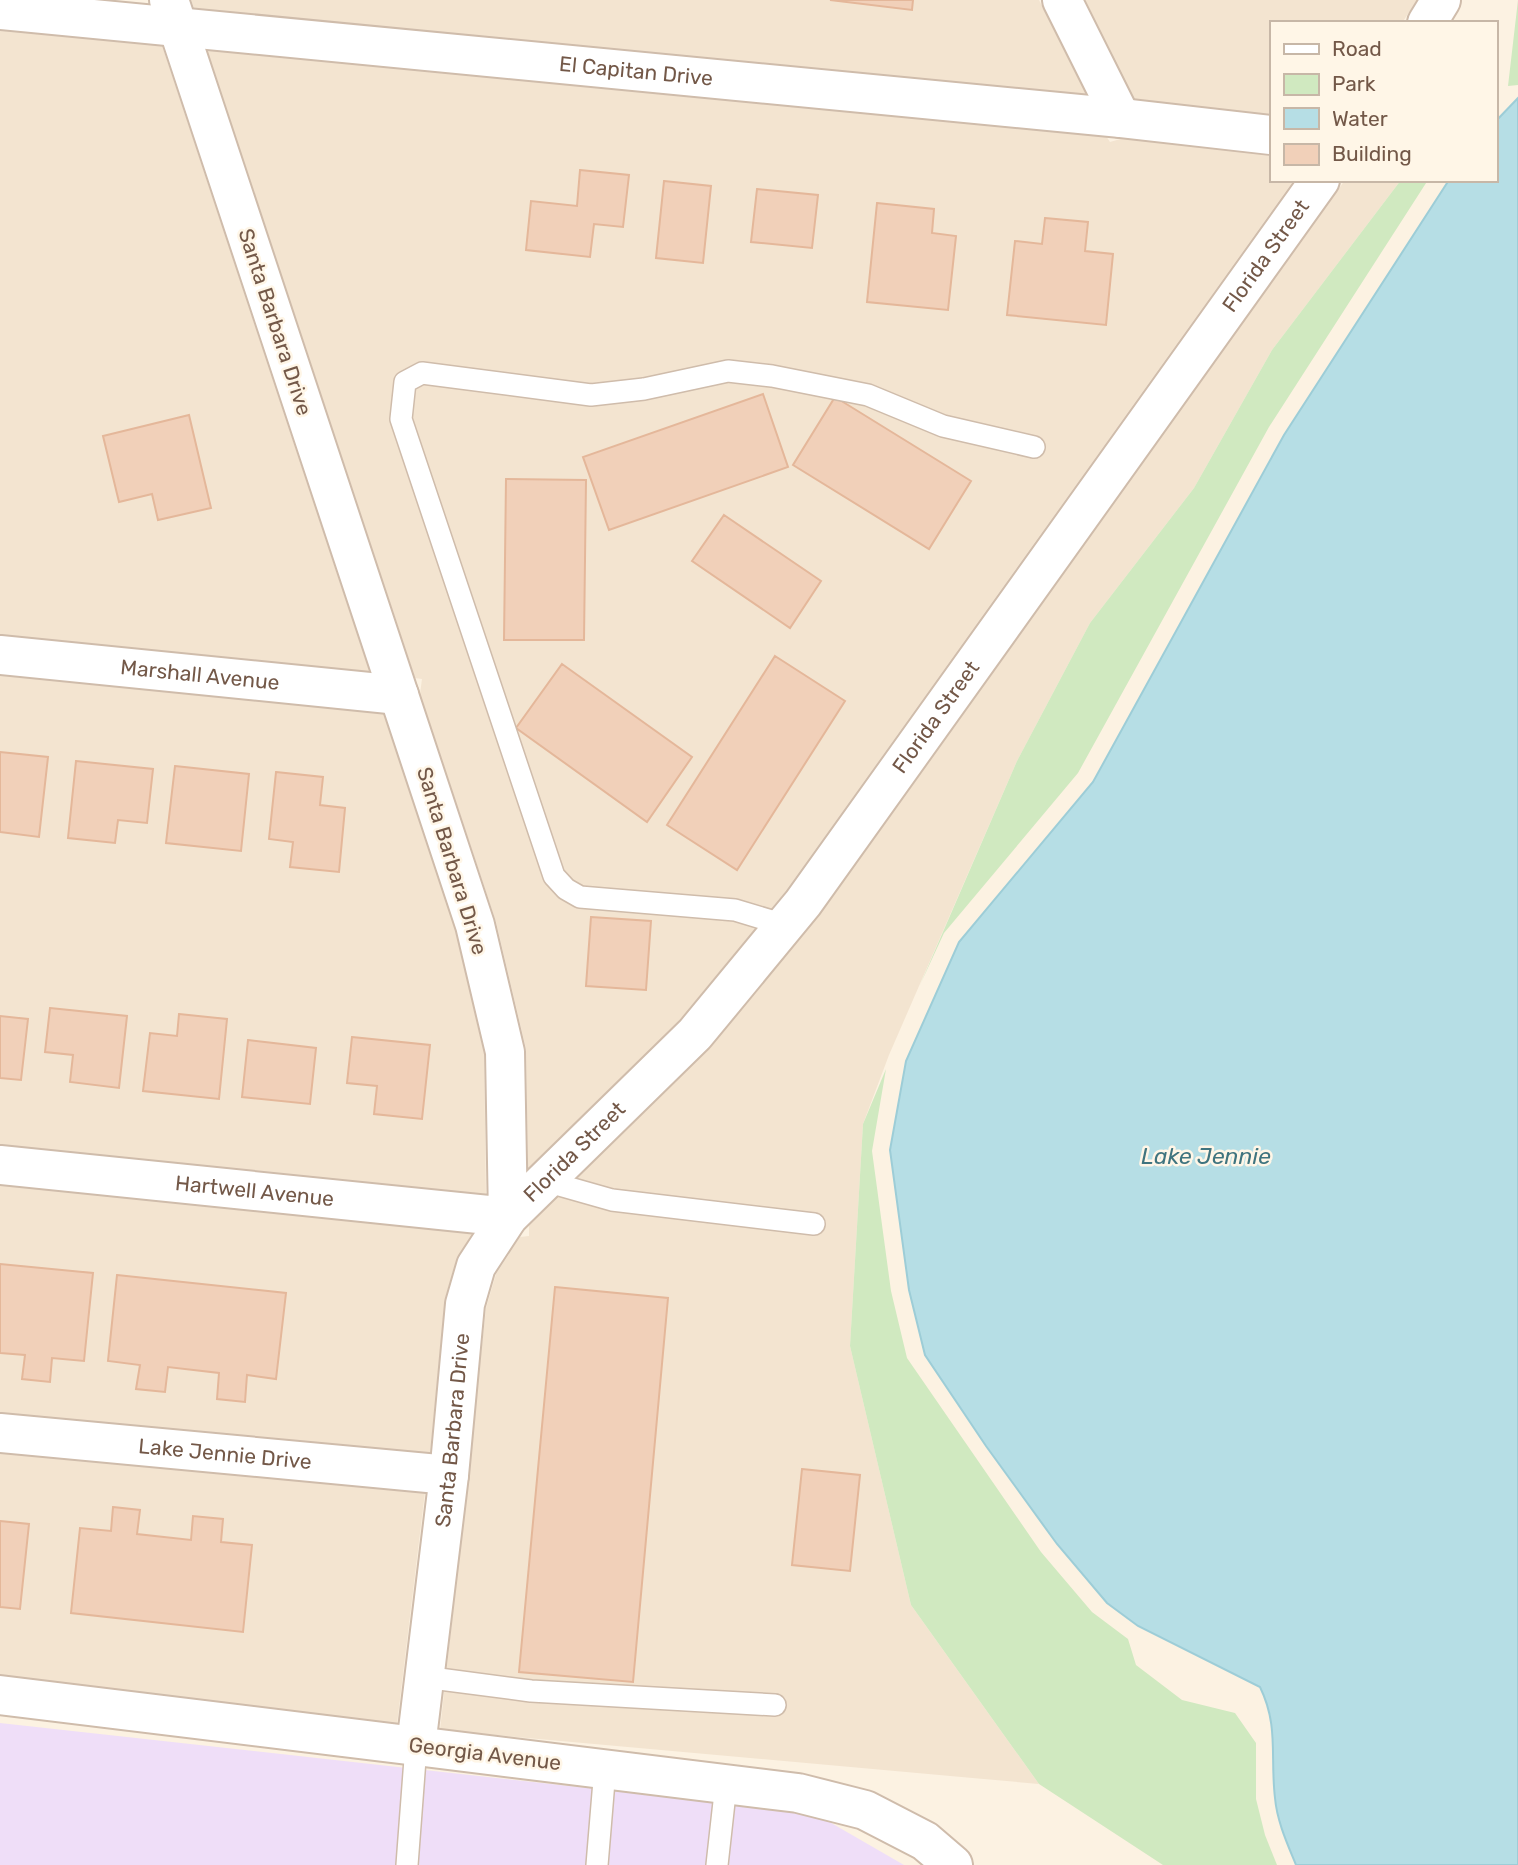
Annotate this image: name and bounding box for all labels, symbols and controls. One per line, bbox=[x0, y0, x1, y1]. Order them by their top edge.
legend bbox=[1270, 21, 1497, 182]
text: Road bbox=[1332, 36, 1382, 61]
street label: El Capitan Drive bbox=[558, 51, 714, 91]
text: Park bbox=[1332, 71, 1376, 96]
text: Water bbox=[1332, 106, 1388, 131]
text: Building bbox=[1332, 141, 1412, 166]
street label: Florida Street bbox=[1217, 194, 1314, 317]
street label: Santa Barbara Drive bbox=[233, 225, 317, 418]
street label: Marshall Avenue bbox=[119, 654, 281, 695]
street label: Florida Street bbox=[887, 656, 984, 778]
street label: Santa Barbara Drive bbox=[412, 764, 493, 958]
street label: Florida Street bbox=[518, 1096, 630, 1207]
water label: Lake Jennie bbox=[1141, 1142, 1271, 1170]
street label: Hartwell Avenue bbox=[174, 1170, 335, 1211]
street label: Santa Barbara Drive bbox=[430, 1332, 474, 1529]
street label: Lake Jennie Drive bbox=[137, 1433, 313, 1474]
street label: Georgia Avenue bbox=[407, 1732, 563, 1775]

